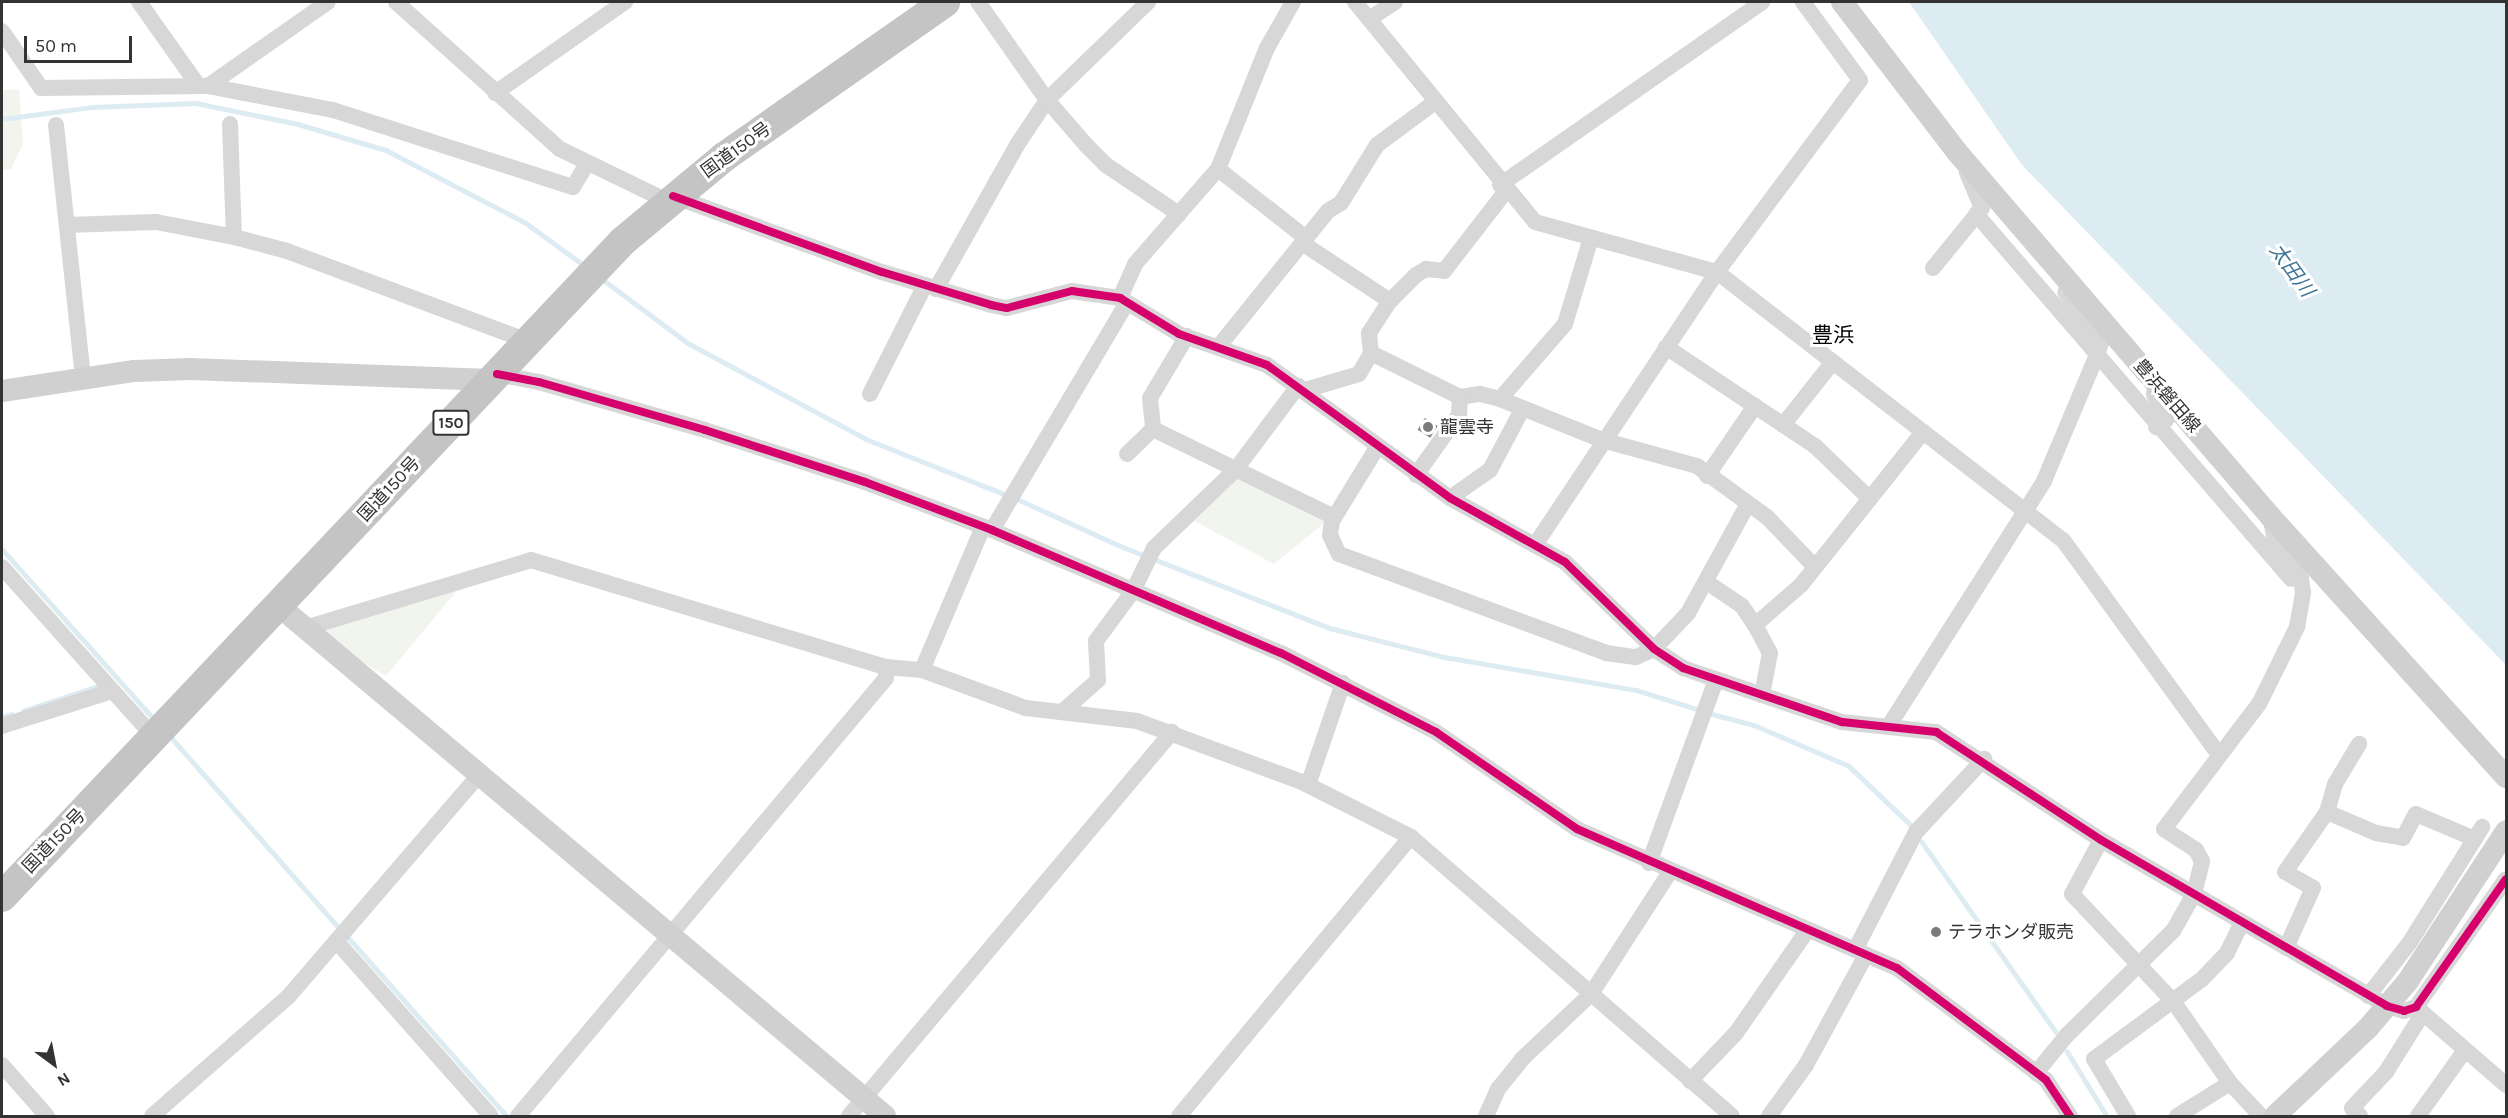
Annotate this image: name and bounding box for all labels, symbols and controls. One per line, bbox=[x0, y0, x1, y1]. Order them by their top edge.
scale bar bbox=[27, 24, 135, 62]
text: 50 m bbox=[35, 35, 77, 57]
street label: 国道150号 bbox=[697, 118, 775, 182]
water label: 太田川 bbox=[2265, 239, 2319, 301]
district label: 豊浜 bbox=[1812, 322, 1854, 348]
street label: 豊浜磐田線 bbox=[2129, 355, 2205, 437]
road number: 150 bbox=[432, 410, 470, 436]
place label: 龍雲寺 bbox=[1440, 416, 1494, 438]
marker: 龍雲寺 bbox=[1421, 420, 1435, 434]
street label: 国道150号 bbox=[354, 452, 424, 526]
street label: 国道150号 bbox=[18, 804, 90, 878]
place label: テラホンダ販売 bbox=[1948, 921, 2074, 943]
marker: テラホンダ販売 bbox=[1929, 925, 1943, 939]
north arrow bbox=[24, 1034, 84, 1094]
text: N bbox=[54, 1069, 74, 1091]

